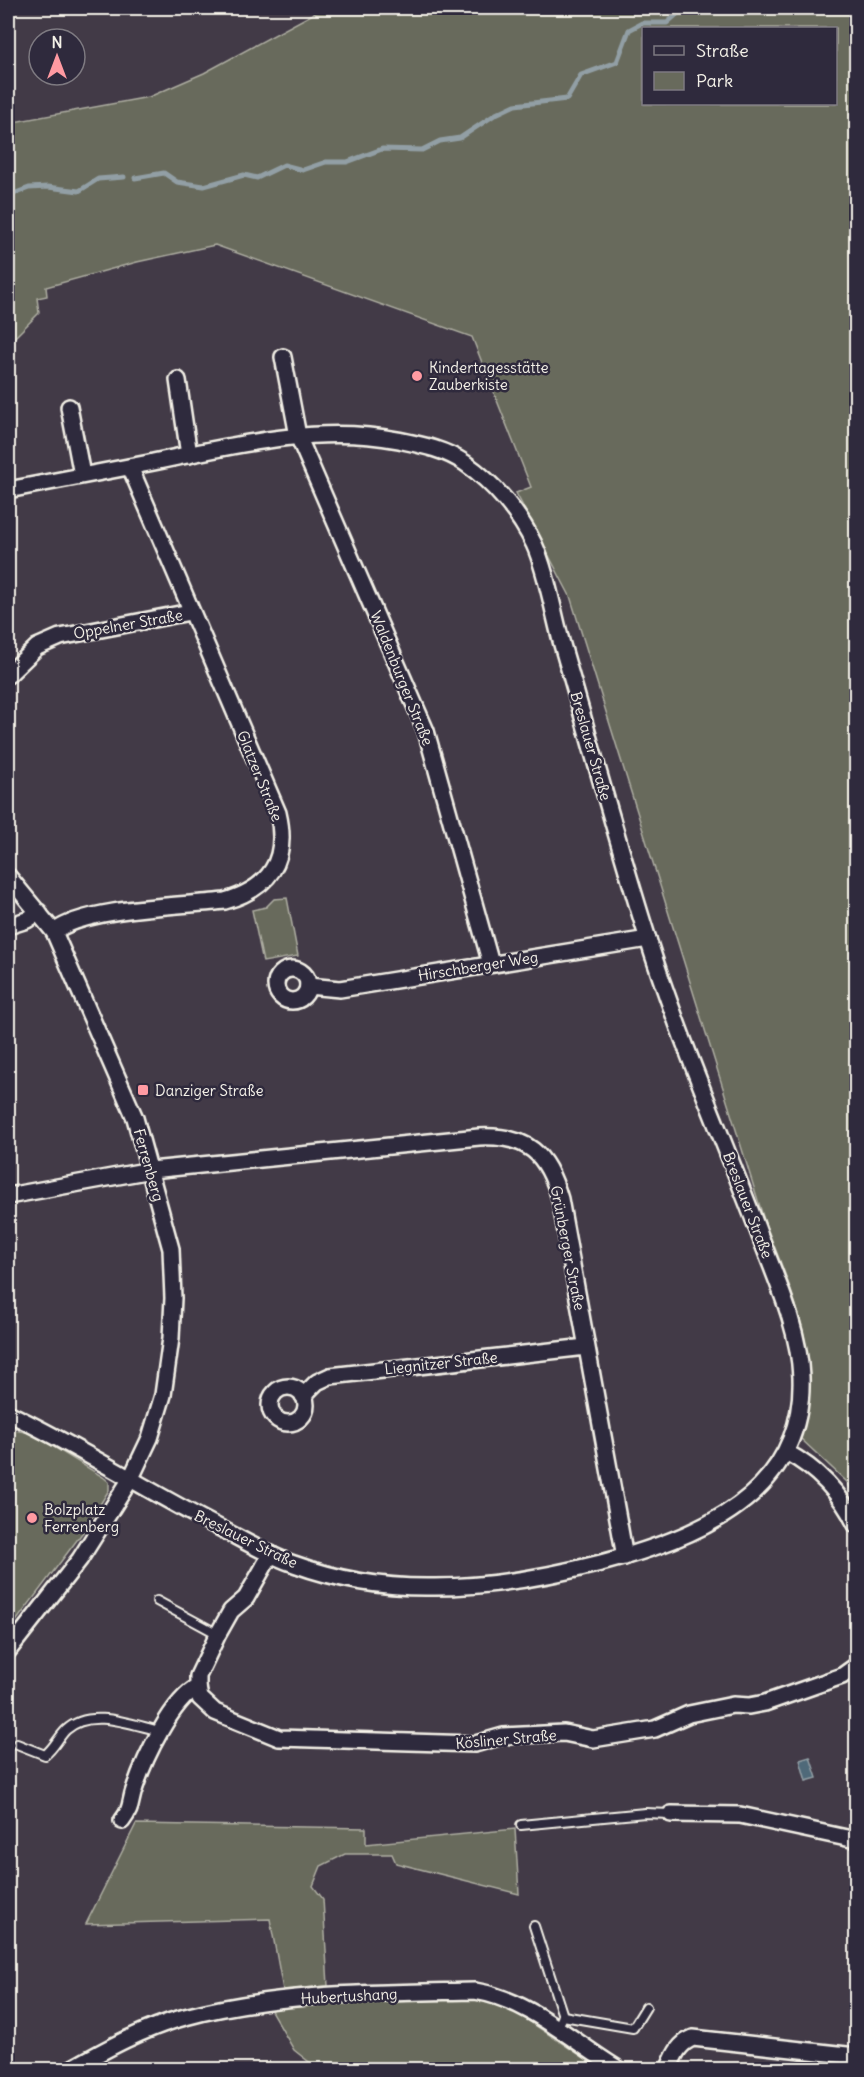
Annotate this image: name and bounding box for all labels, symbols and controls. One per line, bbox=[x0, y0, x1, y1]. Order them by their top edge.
north arrow bbox=[27, 27, 87, 87]
legend bbox=[642, 27, 837, 105]
text: N bbox=[51, 32, 63, 52]
text: Straße bbox=[696, 39, 749, 62]
text: Park bbox=[696, 69, 733, 92]
place label: Kindertagesstätte Zauberkiste bbox=[429, 358, 549, 394]
marker: Kindertagesstätte Zauberkiste bbox=[410, 369, 424, 383]
street label: Oppelner Straße bbox=[72, 605, 184, 643]
street label: Waldenburger Straße bbox=[366, 608, 438, 748]
street label: Breslauer Straße bbox=[566, 689, 616, 803]
street label: Glatzer Straße bbox=[233, 728, 287, 824]
street label: Hirschberger Weg bbox=[417, 947, 539, 985]
place label: Danziger Straße bbox=[155, 1081, 263, 1100]
marker: Danziger Straße bbox=[136, 1083, 150, 1097]
street label: Ferrenberg bbox=[130, 1126, 168, 1204]
street label: Breslauer Straße bbox=[719, 1149, 777, 1261]
street label: Grünberger Straße bbox=[547, 1184, 589, 1312]
street label: Liegnitzer Straße bbox=[383, 1348, 499, 1378]
place label: Bolzplatz Ferrenberg bbox=[44, 1500, 119, 1536]
street label: Breslauer Straße bbox=[191, 1506, 301, 1572]
marker: Bolzplatz Ferrenberg bbox=[25, 1511, 39, 1525]
street label: Kösliner Straße bbox=[455, 1725, 557, 1753]
street label: Hubertushang bbox=[300, 1984, 398, 2008]

